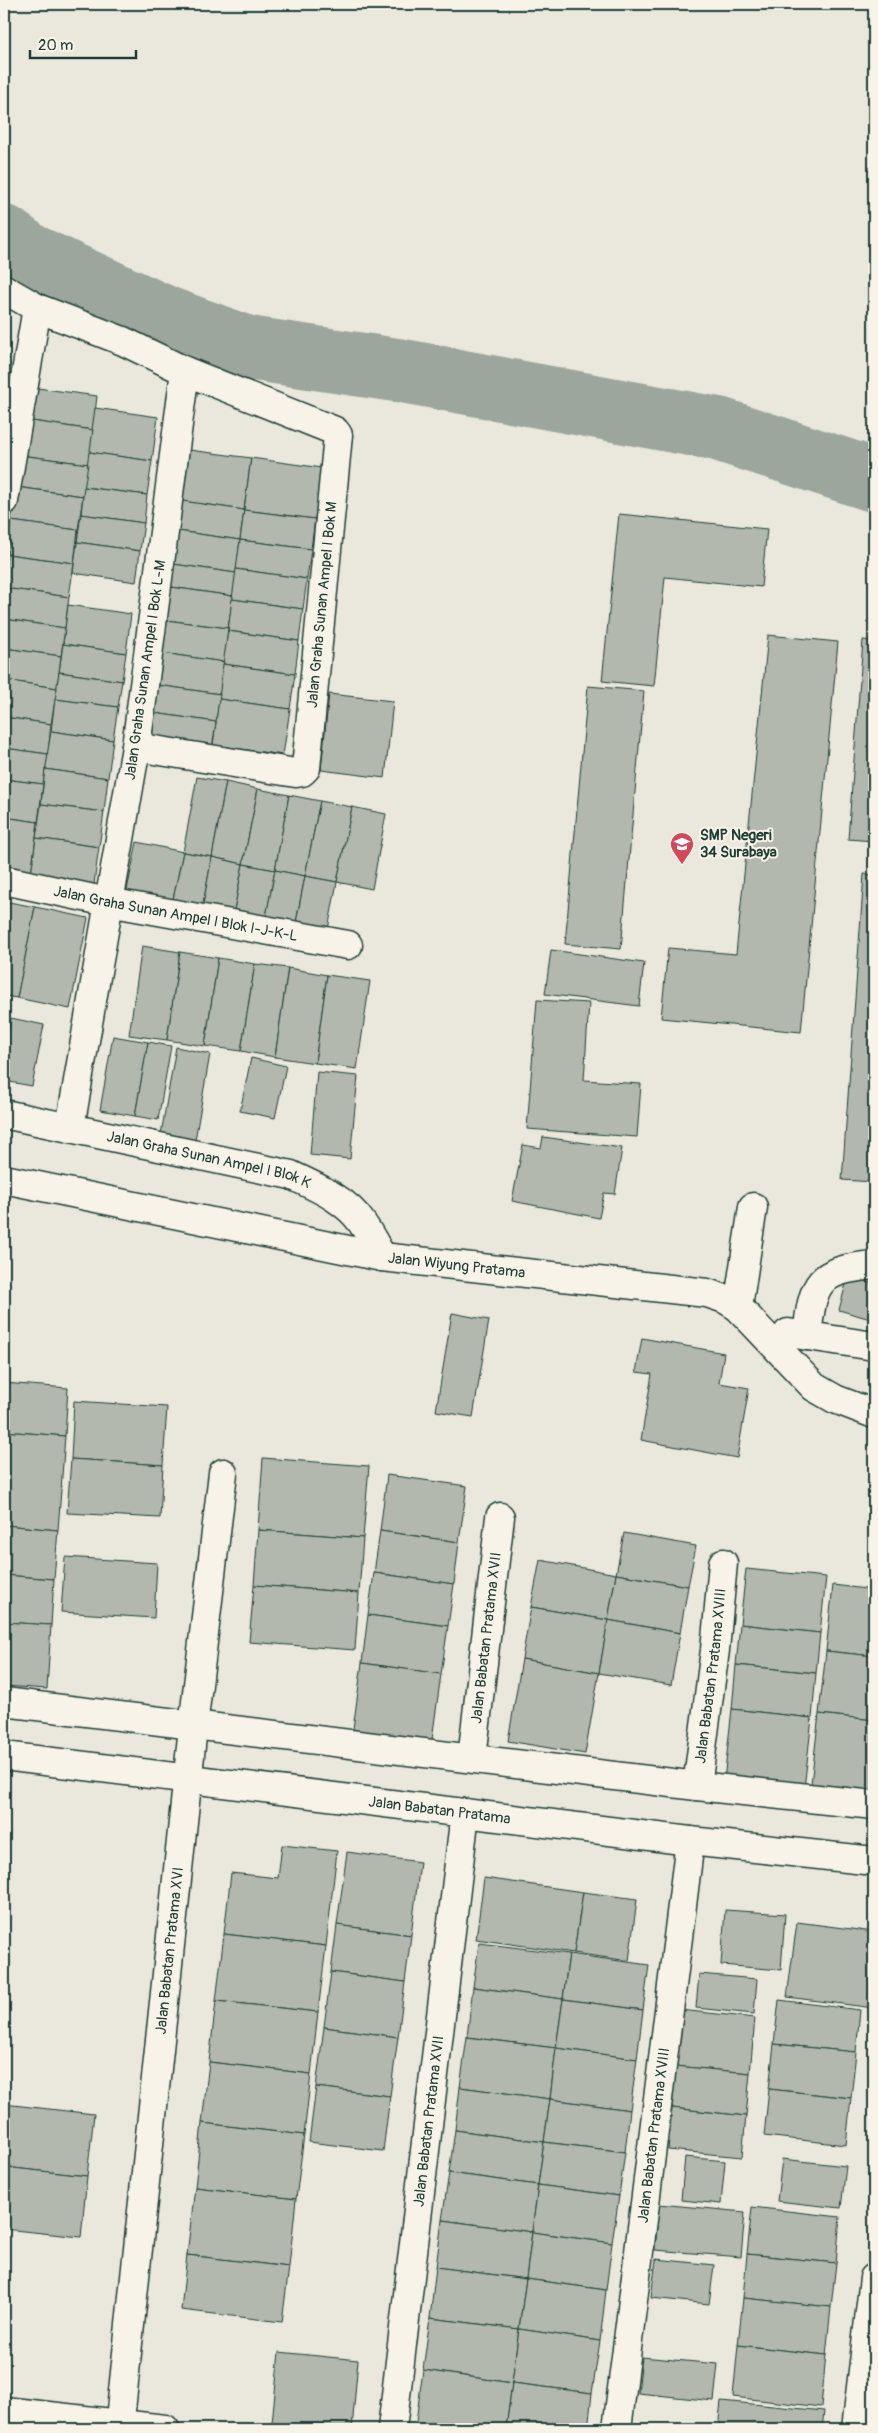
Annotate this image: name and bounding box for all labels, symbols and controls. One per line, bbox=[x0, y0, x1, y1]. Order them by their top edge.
scale bar bbox=[30, 28, 136, 60]
text: 20 m bbox=[38, 36, 73, 55]
street label: Jalan Graha Sunan Ampel I Bok M bbox=[303, 500, 342, 709]
street label: Jalan Graha Sunan Ampel I Bok L-M bbox=[121, 559, 170, 781]
place label: SMP Negeri 34 Surabaya bbox=[700, 826, 777, 862]
school or university icon: SMP Negeri 34 Surabaya bbox=[669, 831, 695, 865]
street label: Jalan Graha Sunan Ampel I Blok I-J-K-L bbox=[52, 882, 299, 946]
street label: Jalan Graha Sunan Ampel I Blok K bbox=[105, 1127, 314, 1193]
street label: Jalan Wiyung Pratama bbox=[387, 1249, 526, 1283]
street label: Jalan Babatan Pratama XVII bbox=[467, 1551, 506, 1725]
street label: Jalan Babatan Pratama XVIII bbox=[691, 1587, 731, 1765]
street label: Jalan Babatan Pratama bbox=[367, 1792, 512, 1829]
street label: Jalan Babatan Pratama XVI bbox=[152, 1866, 188, 2035]
street label: Jalan Babatan Pratama XVII bbox=[409, 2035, 449, 2208]
street label: Jalan Babatan Pratama XVIII bbox=[634, 2047, 674, 2224]

